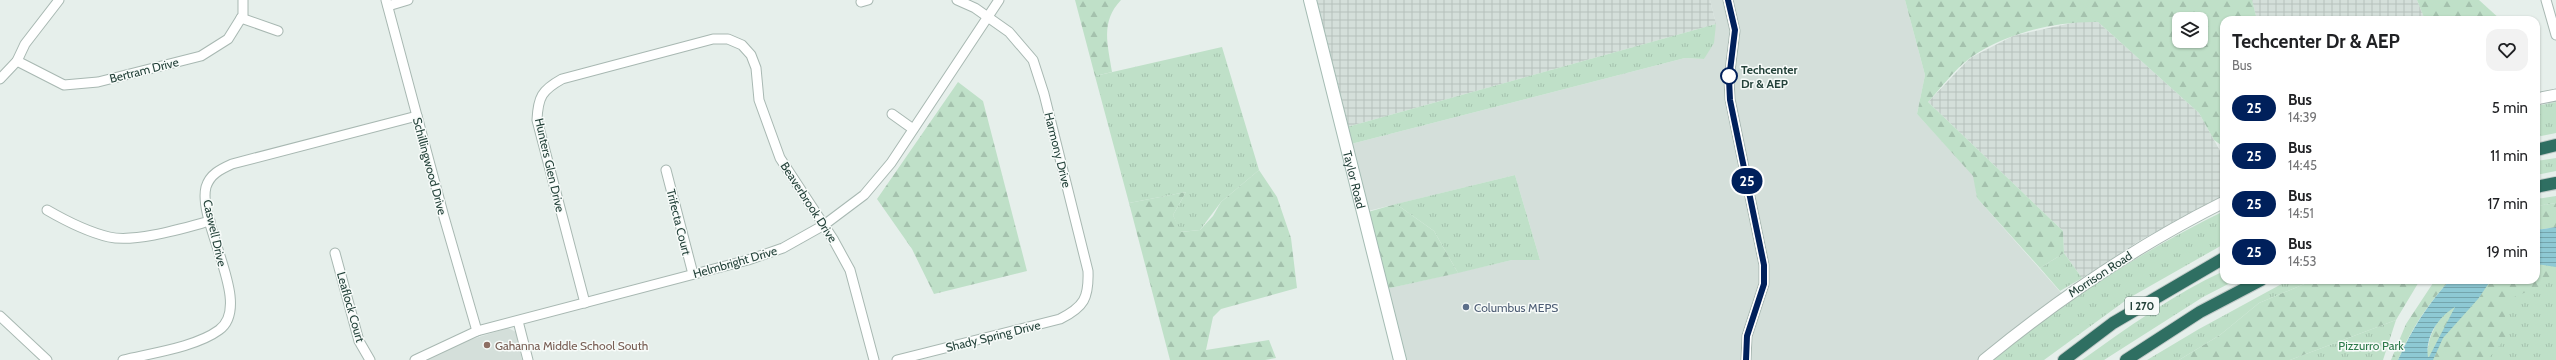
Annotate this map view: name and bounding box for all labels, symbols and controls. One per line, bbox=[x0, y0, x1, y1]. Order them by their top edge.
map controls bbox=[2172, 12, 2208, 48]
button: layers bbox=[2172, 12, 2208, 48]
button: heart bbox=[2486, 29, 2528, 71]
text: Techcenter Dr & AEP bbox=[2232, 30, 2400, 53]
street label: Bertram Drive bbox=[108, 54, 180, 86]
text: Bus bbox=[2232, 57, 2252, 73]
place label: Techcenter Dr & AEP bbox=[1741, 62, 1797, 91]
marker: Techcenter Dr & AEP bbox=[1720, 67, 1738, 85]
text: Bus bbox=[2288, 91, 2312, 109]
text: 25 bbox=[2247, 99, 2261, 117]
text: 5 min bbox=[2492, 99, 2528, 117]
text: 14:39 bbox=[2288, 109, 2317, 125]
street label: Harmony Drive bbox=[1041, 111, 1075, 189]
street label: Schillingwood Drive bbox=[410, 116, 450, 216]
street label: Hunters Glen Drive bbox=[532, 117, 568, 213]
text: Bus bbox=[2288, 139, 2312, 157]
text: 25 bbox=[2247, 147, 2261, 165]
text: 11 min bbox=[2490, 147, 2528, 165]
street label: Taylor Road bbox=[1340, 149, 1369, 210]
text: 14:45 bbox=[2288, 157, 2317, 173]
street label: Beaverbrook Drive bbox=[777, 159, 841, 245]
line badge: 25 bbox=[1729, 168, 1765, 194]
text: 25 bbox=[1740, 172, 1754, 190]
street label: Trifecta Court bbox=[664, 187, 694, 257]
text: Bus bbox=[2288, 187, 2312, 205]
text: 25 bbox=[2247, 195, 2261, 213]
text: 17 min bbox=[2487, 195, 2528, 213]
street label: Caswell Drive bbox=[200, 198, 230, 268]
text: 14:51 bbox=[2288, 205, 2314, 221]
text: Bus bbox=[2288, 235, 2312, 253]
street label: Helmbright Drive bbox=[691, 243, 779, 281]
text: 25 bbox=[2247, 243, 2261, 261]
text: 19 min bbox=[2486, 243, 2528, 261]
street label: Morrison Road bbox=[2065, 248, 2135, 300]
text: 14:53 bbox=[2288, 253, 2317, 269]
street label: Leaflock Court bbox=[334, 270, 368, 344]
road number: I 270 bbox=[2125, 297, 2159, 315]
place label: Columbus MEPS bbox=[1474, 300, 1558, 315]
marker: Columbus MEPS bbox=[1461, 302, 1471, 312]
street label: Shady Spring Drive bbox=[944, 317, 1042, 355]
place label: Gahanna Middle School South bbox=[495, 338, 648, 353]
park label: Pizzurro Park bbox=[2338, 338, 2404, 353]
marker: Gahanna Middle School South bbox=[482, 340, 492, 350]

